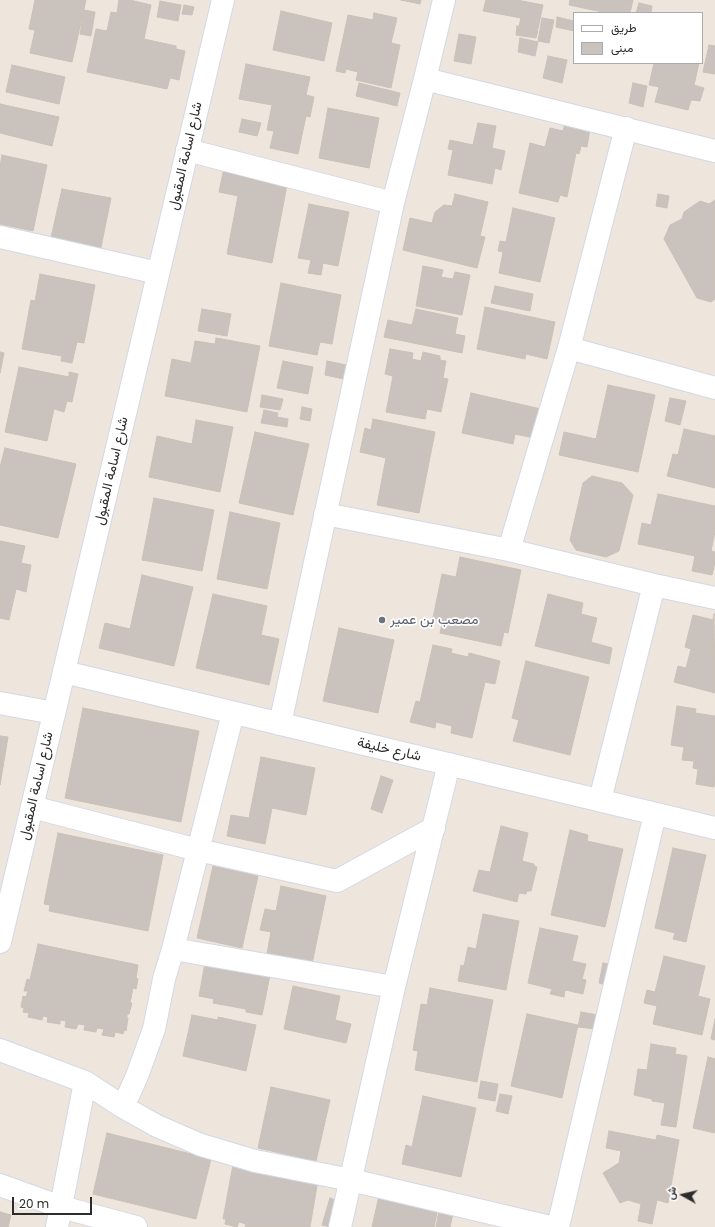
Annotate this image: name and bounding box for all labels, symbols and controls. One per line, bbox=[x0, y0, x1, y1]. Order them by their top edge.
legend bbox=[573, 12, 703, 64]
text: طريق bbox=[611, 19, 636, 36]
text: مبنى bbox=[611, 39, 633, 56]
street label: شارع اسامة المقبول bbox=[165, 100, 207, 212]
street label: شارع اسامة المقبول bbox=[91, 415, 133, 527]
place label: مصعب بن عمير bbox=[390, 612, 479, 628]
marker: مصعب بن عمير bbox=[377, 615, 387, 625]
street label: شارع اسامة المقبول bbox=[16, 730, 58, 842]
street label: شارع خليفة bbox=[355, 735, 423, 765]
north arrow bbox=[663, 1175, 703, 1215]
text: ش bbox=[662, 1186, 680, 1201]
scale bar bbox=[14, 1189, 94, 1215]
text: 20 m bbox=[19, 1195, 49, 1212]

